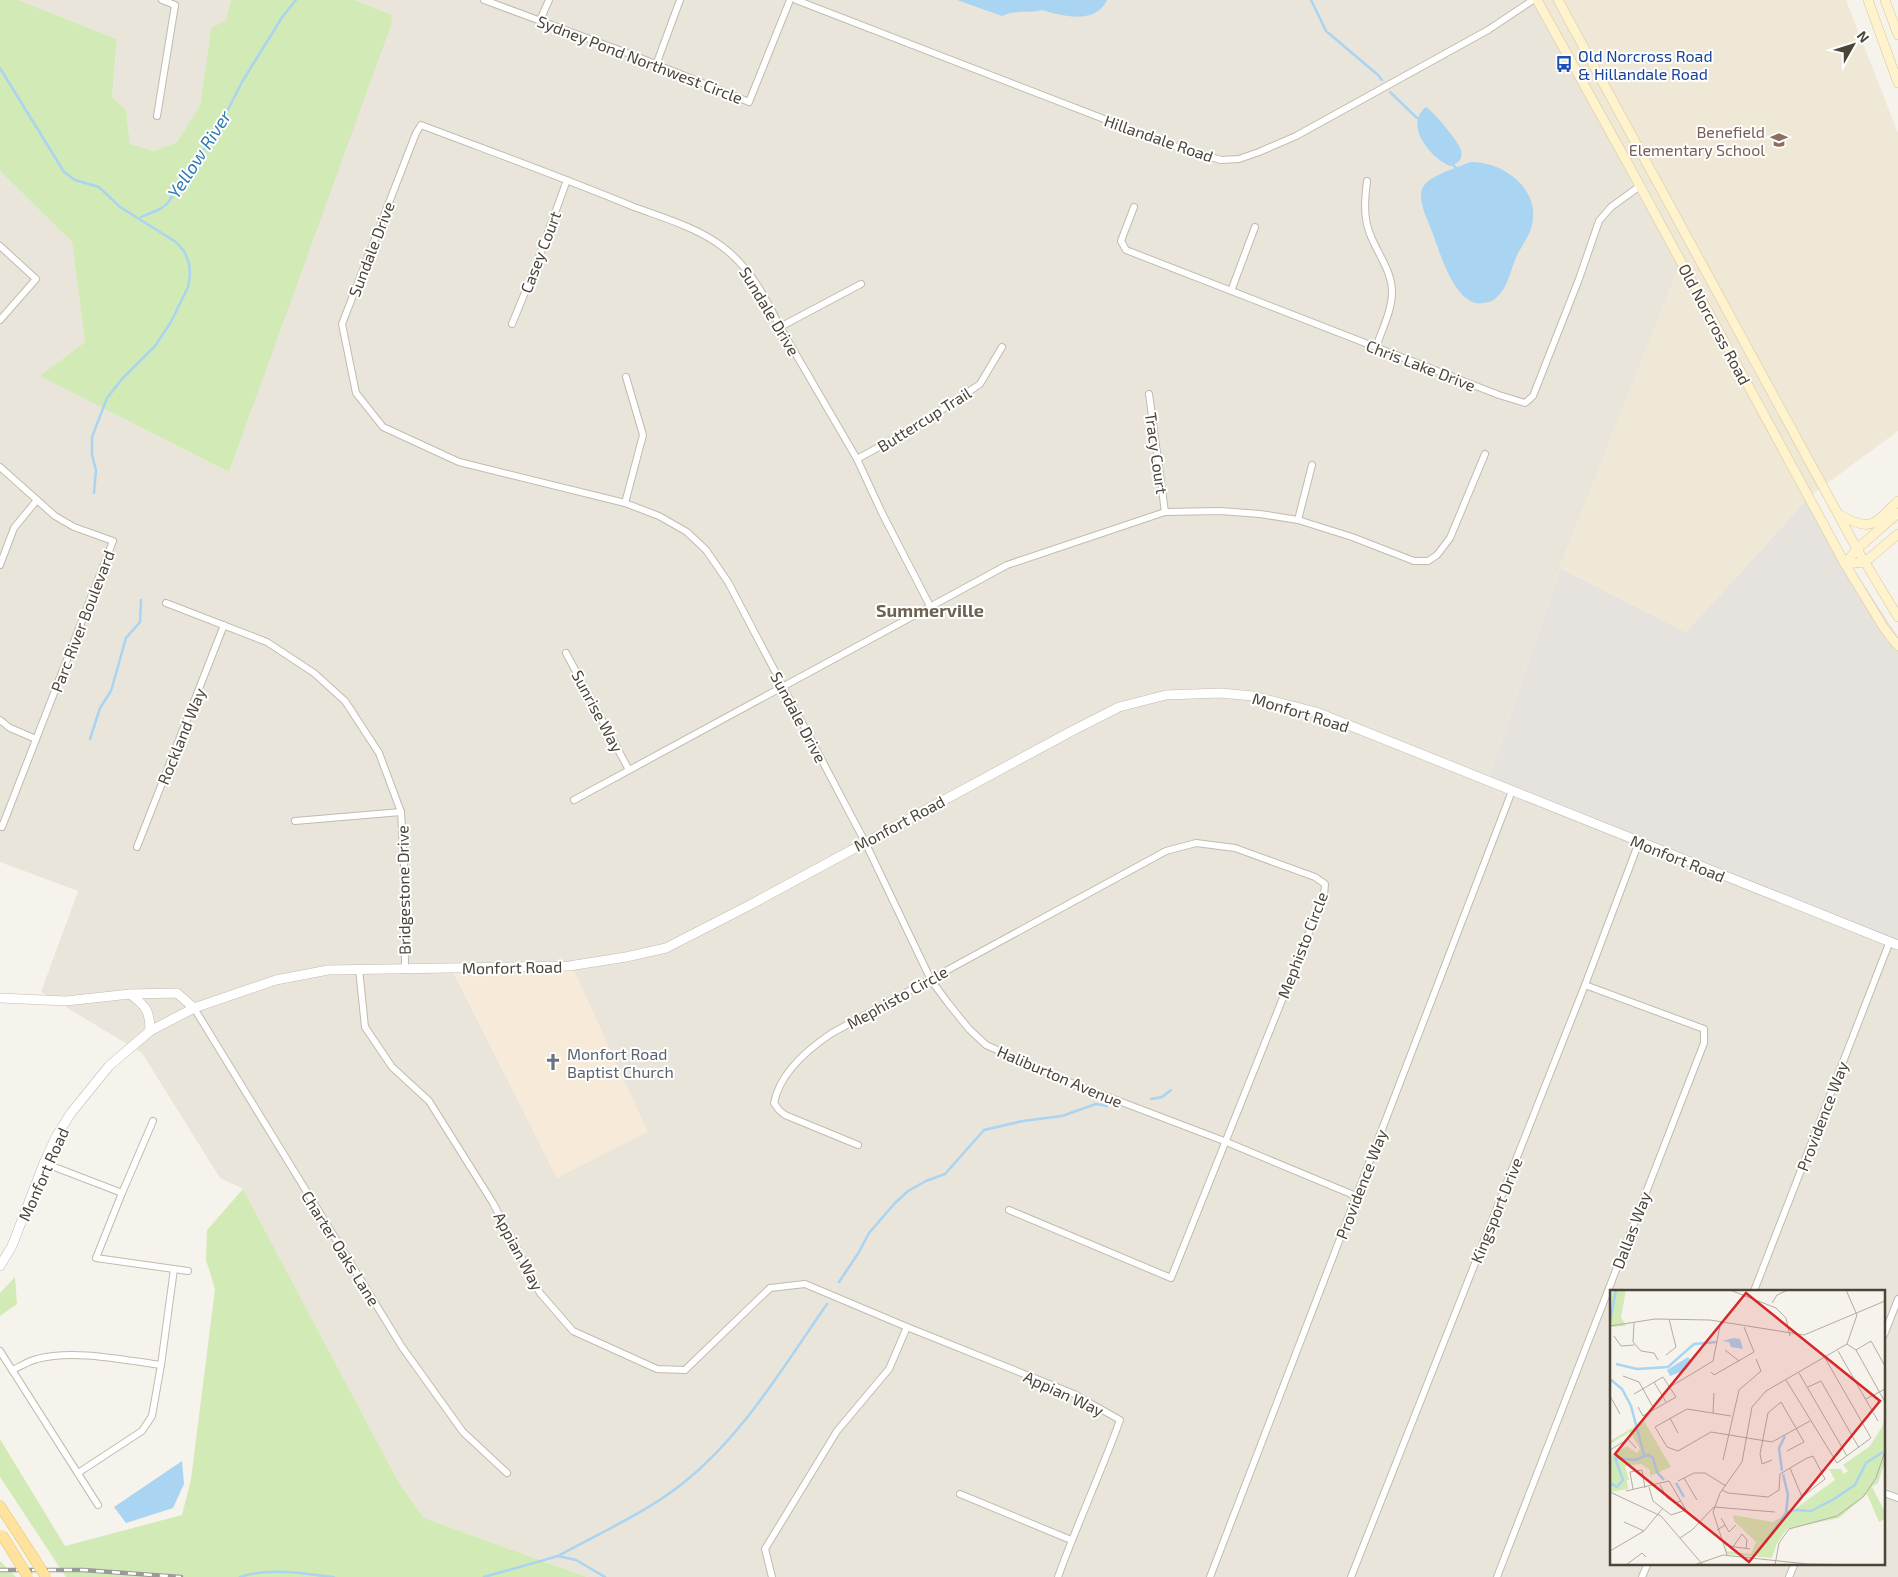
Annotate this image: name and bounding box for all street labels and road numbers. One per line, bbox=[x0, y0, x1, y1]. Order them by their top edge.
street label: Sydney Pond Northwest Circle bbox=[535, 11, 745, 107]
street label: Hillandale Road bbox=[1102, 110, 1216, 166]
street label: Sundale Drive bbox=[344, 199, 398, 299]
street label: Casey Court bbox=[516, 208, 564, 296]
street label: Old Norcross Road bbox=[1675, 260, 1755, 388]
street label: Sundale Drive bbox=[736, 263, 804, 359]
street label: Chris Lake Drive bbox=[1364, 335, 1478, 395]
street label: Buttercup Trail bbox=[874, 382, 975, 455]
street label: Tracy Court bbox=[1142, 411, 1172, 495]
street label: Parc River Boulevard bbox=[46, 547, 118, 695]
street label: Sunrise Way bbox=[568, 667, 628, 756]
street label: Sundale Drive bbox=[767, 668, 831, 766]
street label: Rockland Way bbox=[153, 684, 209, 787]
street label: Monfort Road bbox=[1250, 688, 1352, 736]
street label: Monfort Road bbox=[850, 791, 948, 855]
street label: Bridgestone Drive bbox=[392, 825, 414, 955]
street label: Monfort Road bbox=[1628, 830, 1728, 886]
street label: Mephisto Circle bbox=[1273, 889, 1331, 1001]
street label: Monfort Road bbox=[462, 957, 562, 977]
street label: Mephisto Circle bbox=[843, 961, 951, 1033]
street label: Haliburton Avenue bbox=[995, 1041, 1125, 1111]
street label: Providence Way bbox=[1792, 1058, 1852, 1174]
street label: Monfort Road bbox=[14, 1124, 72, 1224]
street label: Providence Way bbox=[1331, 1126, 1391, 1242]
street label: Kingsport Drive bbox=[1466, 1154, 1526, 1266]
street label: Charter Oaks Lane bbox=[298, 1187, 384, 1309]
street label: Dallas Way bbox=[1608, 1188, 1655, 1271]
street label: Appian Way bbox=[490, 1209, 548, 1294]
street label: Appian Way bbox=[1021, 1366, 1108, 1420]

